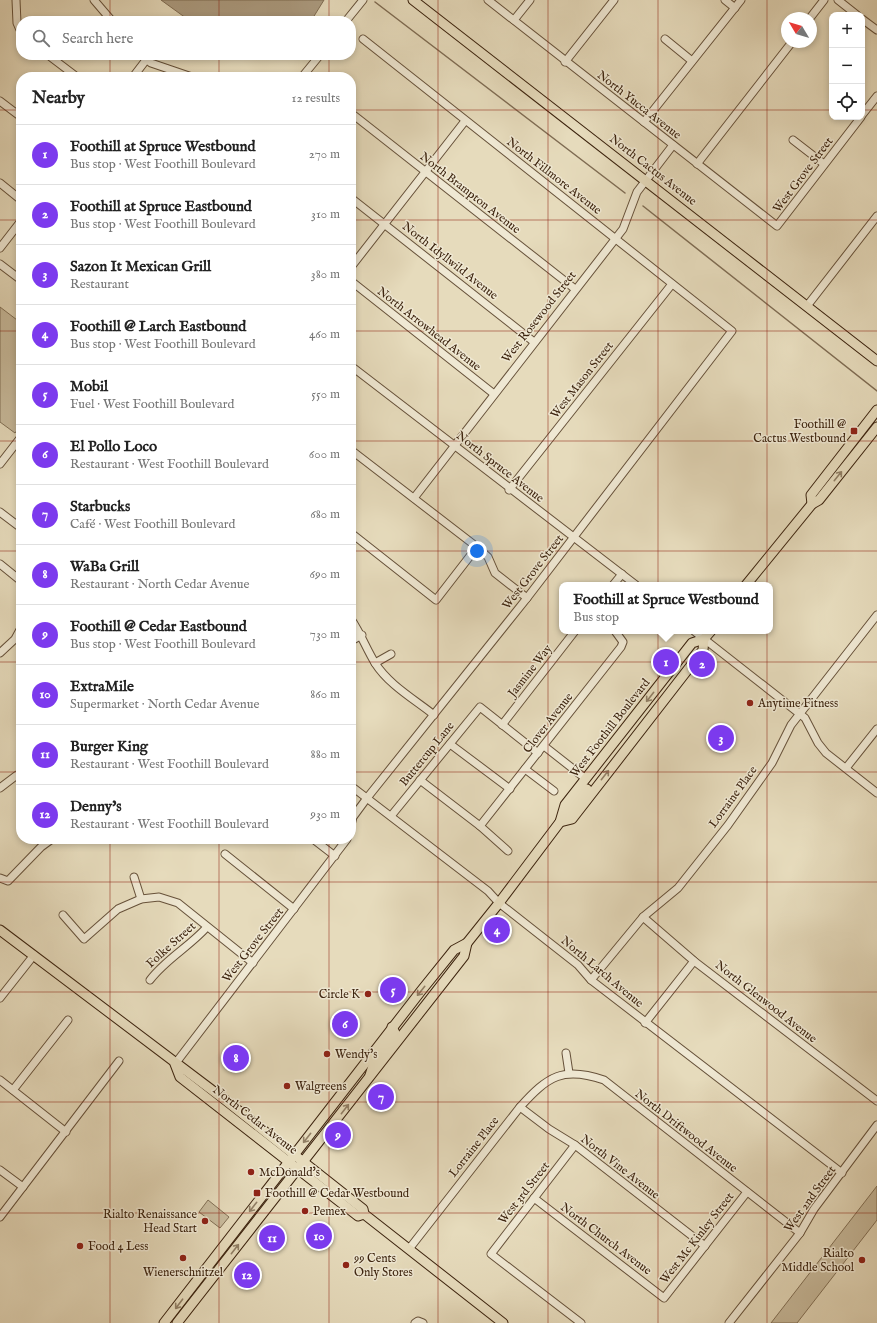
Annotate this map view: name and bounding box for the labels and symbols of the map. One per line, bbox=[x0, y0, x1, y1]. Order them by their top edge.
north arrow bbox=[781, 12, 817, 48]
street label: North Yucca Avenue bbox=[594, 67, 684, 143]
street label: North Cactus Avenue bbox=[606, 131, 700, 209]
street label: North Fillmore Avenue bbox=[504, 134, 605, 218]
street label: West Grove Street bbox=[770, 134, 836, 216]
street label: North Brampton Avenue bbox=[416, 149, 524, 238]
street label: North Idyllwild Avenue bbox=[399, 219, 501, 303]
street label: West Rosewood Street bbox=[499, 268, 579, 366]
street label: North Arrowhead Avenue bbox=[374, 284, 484, 375]
street label: West Mason Street bbox=[547, 339, 617, 421]
place label: Foothill @ Cactus Westbound bbox=[753, 417, 847, 446]
marker: Foothill @ Cactus Westbound bbox=[849, 426, 859, 436]
street label: North Spruce Avenue bbox=[453, 428, 547, 507]
one-way arrow bbox=[834, 471, 843, 481]
street label: West Grove Street bbox=[499, 532, 567, 612]
your location bbox=[467, 541, 487, 561]
street label: Jasmine Way bbox=[504, 642, 556, 702]
pin: 1 bbox=[653, 647, 679, 677]
pin: 2 bbox=[689, 649, 715, 679]
street label: West Foothill Boulevard bbox=[567, 675, 654, 780]
street label: Clover Avenue bbox=[520, 689, 577, 756]
one-way arrow bbox=[646, 691, 654, 702]
place label: Anytime Fitness bbox=[757, 696, 838, 711]
marker: Anytime Fitness bbox=[745, 698, 755, 708]
street label: Buttercup Lane bbox=[396, 718, 459, 790]
pin: 3 bbox=[708, 723, 734, 753]
street label: Lorraine Place bbox=[706, 763, 761, 831]
one-way arrow bbox=[601, 770, 610, 781]
street label: West Grove Street bbox=[219, 905, 287, 985]
pin: 4 bbox=[484, 915, 510, 945]
street label: Folke Street bbox=[143, 919, 199, 971]
street label: North Larch Avenue bbox=[558, 933, 647, 1011]
street label: North Glenwood Avenue bbox=[712, 958, 820, 1047]
pin: 5 bbox=[380, 975, 406, 1005]
one-way arrow bbox=[417, 985, 425, 996]
place label: Circle K bbox=[319, 987, 360, 1002]
marker: Circle K bbox=[363, 989, 373, 999]
pin: 6 bbox=[332, 1009, 358, 1039]
pin: 8 bbox=[223, 1043, 249, 1073]
place label: Wendy's bbox=[335, 1047, 377, 1062]
marker: Wendy's bbox=[322, 1049, 332, 1059]
place label: Walgreens bbox=[295, 1079, 347, 1094]
marker: Walgreens bbox=[282, 1081, 292, 1091]
street label: North Cedar Avenue bbox=[210, 1082, 301, 1158]
pin: 7 bbox=[368, 1082, 394, 1112]
street label: North Driftwood Avenue bbox=[632, 1086, 741, 1176]
one-way arrow bbox=[341, 1104, 350, 1115]
street label: Lorraine Place bbox=[446, 1113, 503, 1180]
pin: 9 bbox=[325, 1120, 351, 1150]
street label: North Vine Avenue bbox=[577, 1131, 663, 1203]
one-way arrow bbox=[303, 1132, 311, 1143]
street label: West 3rd Street bbox=[495, 1159, 553, 1227]
street label: West 2nd Street bbox=[781, 1163, 839, 1235]
place label: McDonald's bbox=[259, 1165, 320, 1180]
marker: McDonald's bbox=[246, 1167, 256, 1177]
place label: Foothill @ Cedar Westbound bbox=[265, 1186, 410, 1201]
marker: Foothill @ Cedar Westbound bbox=[252, 1188, 262, 1198]
street label: West Mc Kinley Street bbox=[657, 1189, 737, 1287]
street label: North Church Avenue bbox=[557, 1200, 655, 1278]
one-way arrow bbox=[248, 1201, 257, 1212]
place label: Pemex bbox=[313, 1204, 346, 1219]
marker: Pemex bbox=[300, 1206, 310, 1216]
place label: Rialto Renaissance Head Start bbox=[103, 1207, 197, 1236]
marker: Rialto Renaissance Head Start bbox=[200, 1216, 210, 1226]
pin: 10 bbox=[306, 1221, 332, 1251]
pin: 11 bbox=[259, 1223, 285, 1253]
place label: Food 4 Less bbox=[88, 1239, 149, 1254]
marker: Food 4 Less bbox=[75, 1241, 85, 1251]
one-way arrow bbox=[231, 1244, 239, 1255]
place label: Rialto Middle School bbox=[782, 1246, 855, 1275]
place label: 99 Cents Only Stores bbox=[353, 1251, 413, 1280]
marker: Wienerschnitzel bbox=[178, 1253, 188, 1263]
marker: Rialto Middle School bbox=[857, 1255, 867, 1265]
pin: 12 bbox=[234, 1260, 260, 1290]
marker: 99 Cents Only Stores bbox=[341, 1260, 351, 1270]
place label: Wienerschnitzel bbox=[143, 1265, 224, 1280]
one-way arrow bbox=[174, 1298, 183, 1309]

